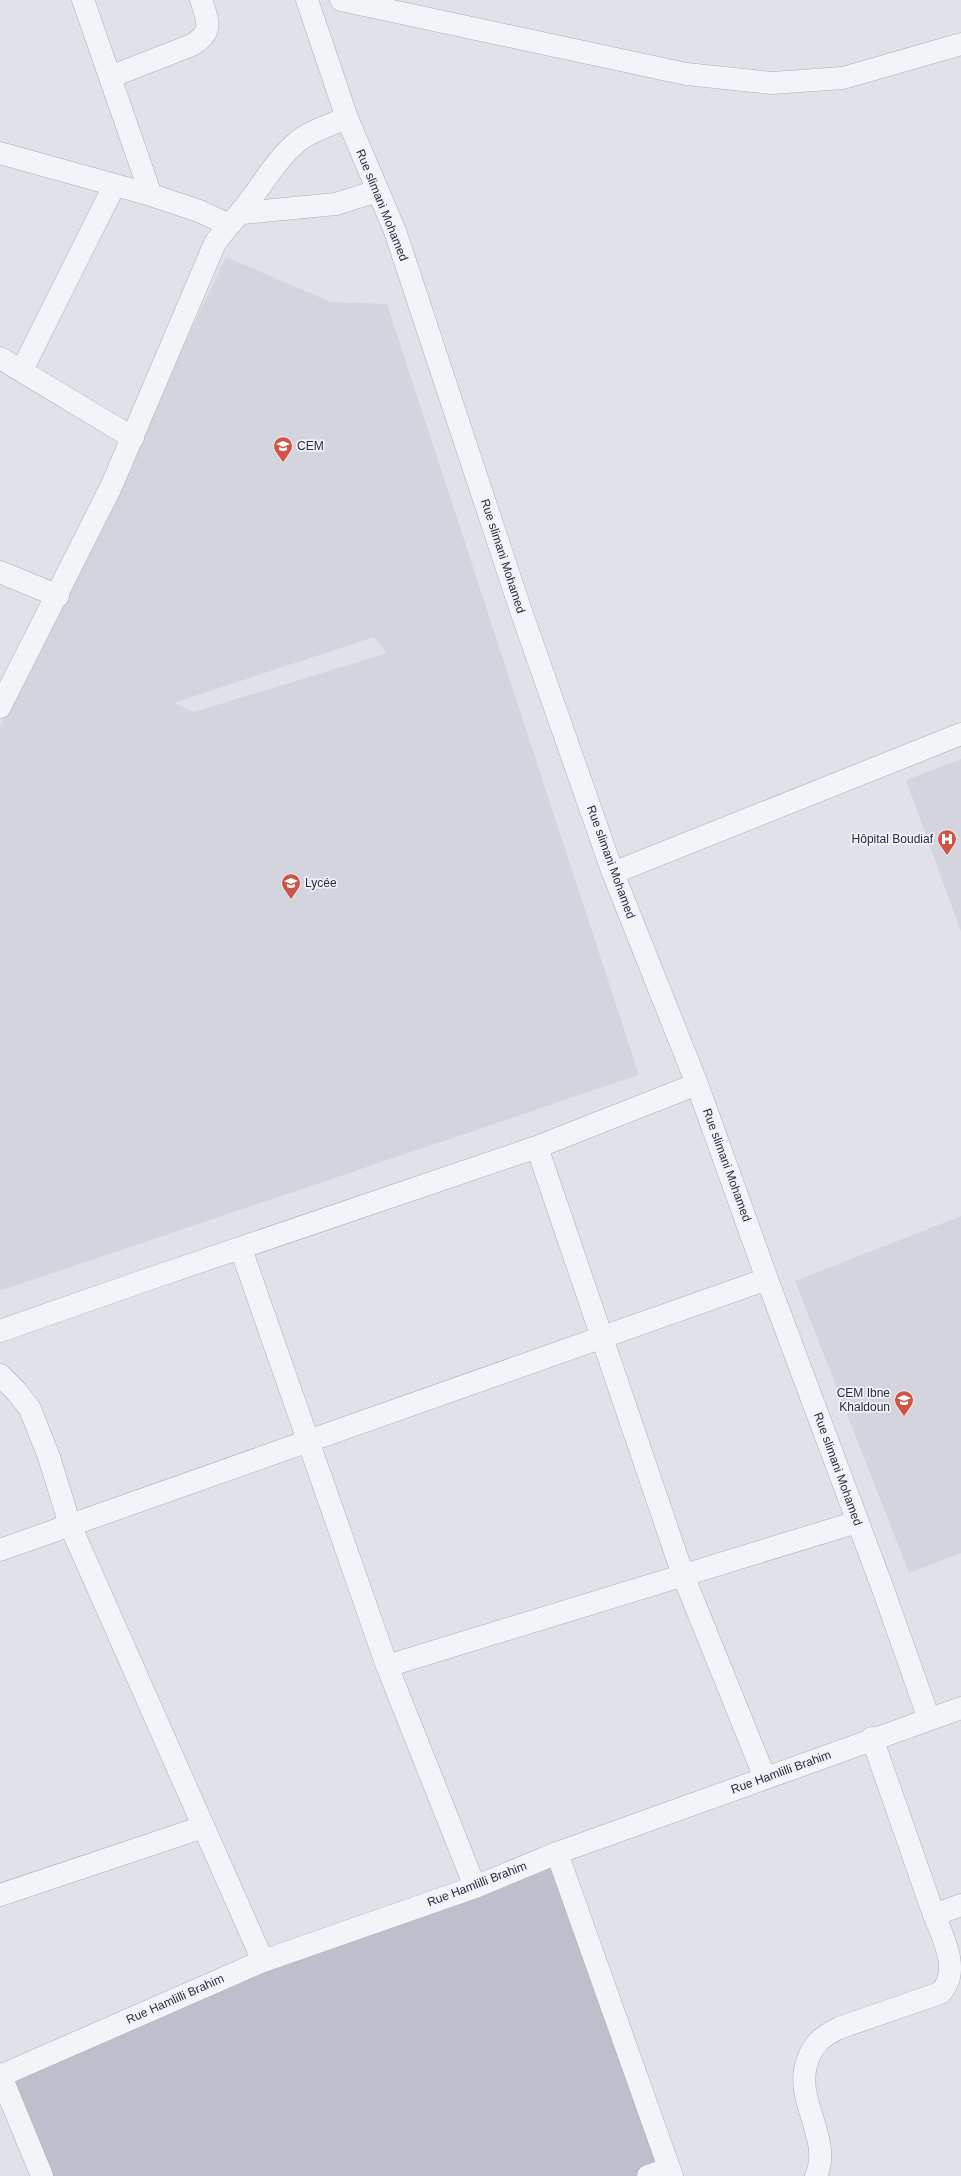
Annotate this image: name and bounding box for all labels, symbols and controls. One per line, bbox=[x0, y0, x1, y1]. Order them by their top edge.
street label: Rue slimani Mohamed bbox=[353, 147, 411, 263]
school or university icon: CEM bbox=[272, 435, 294, 463]
place label: CEM bbox=[297, 439, 324, 453]
street label: Rue slimani Mohamed bbox=[478, 497, 528, 615]
street label: Rue slimani Mohamed bbox=[584, 804, 638, 920]
hospital icon: Hôpital Boudiaf bbox=[936, 828, 958, 856]
place label: Hôpital Boudiaf bbox=[852, 832, 934, 846]
school or university icon: Lycée bbox=[280, 872, 302, 900]
place label: Lycée bbox=[305, 876, 337, 890]
street label: Rue slimani Mohamed bbox=[700, 1107, 754, 1223]
place label: CEM Ibne Khaldoun bbox=[837, 1386, 890, 1414]
school or university icon: CEM Ibne Khaldoun bbox=[893, 1389, 915, 1417]
street label: Rue slimani Mohamed bbox=[811, 1411, 865, 1527]
street label: Rue Hamlilli Brahim bbox=[729, 1747, 833, 1797]
street label: Rue Hamlilli Brahim bbox=[425, 1859, 529, 1909]
street label: Rue Hamlilli Brahim bbox=[124, 1971, 226, 2027]

